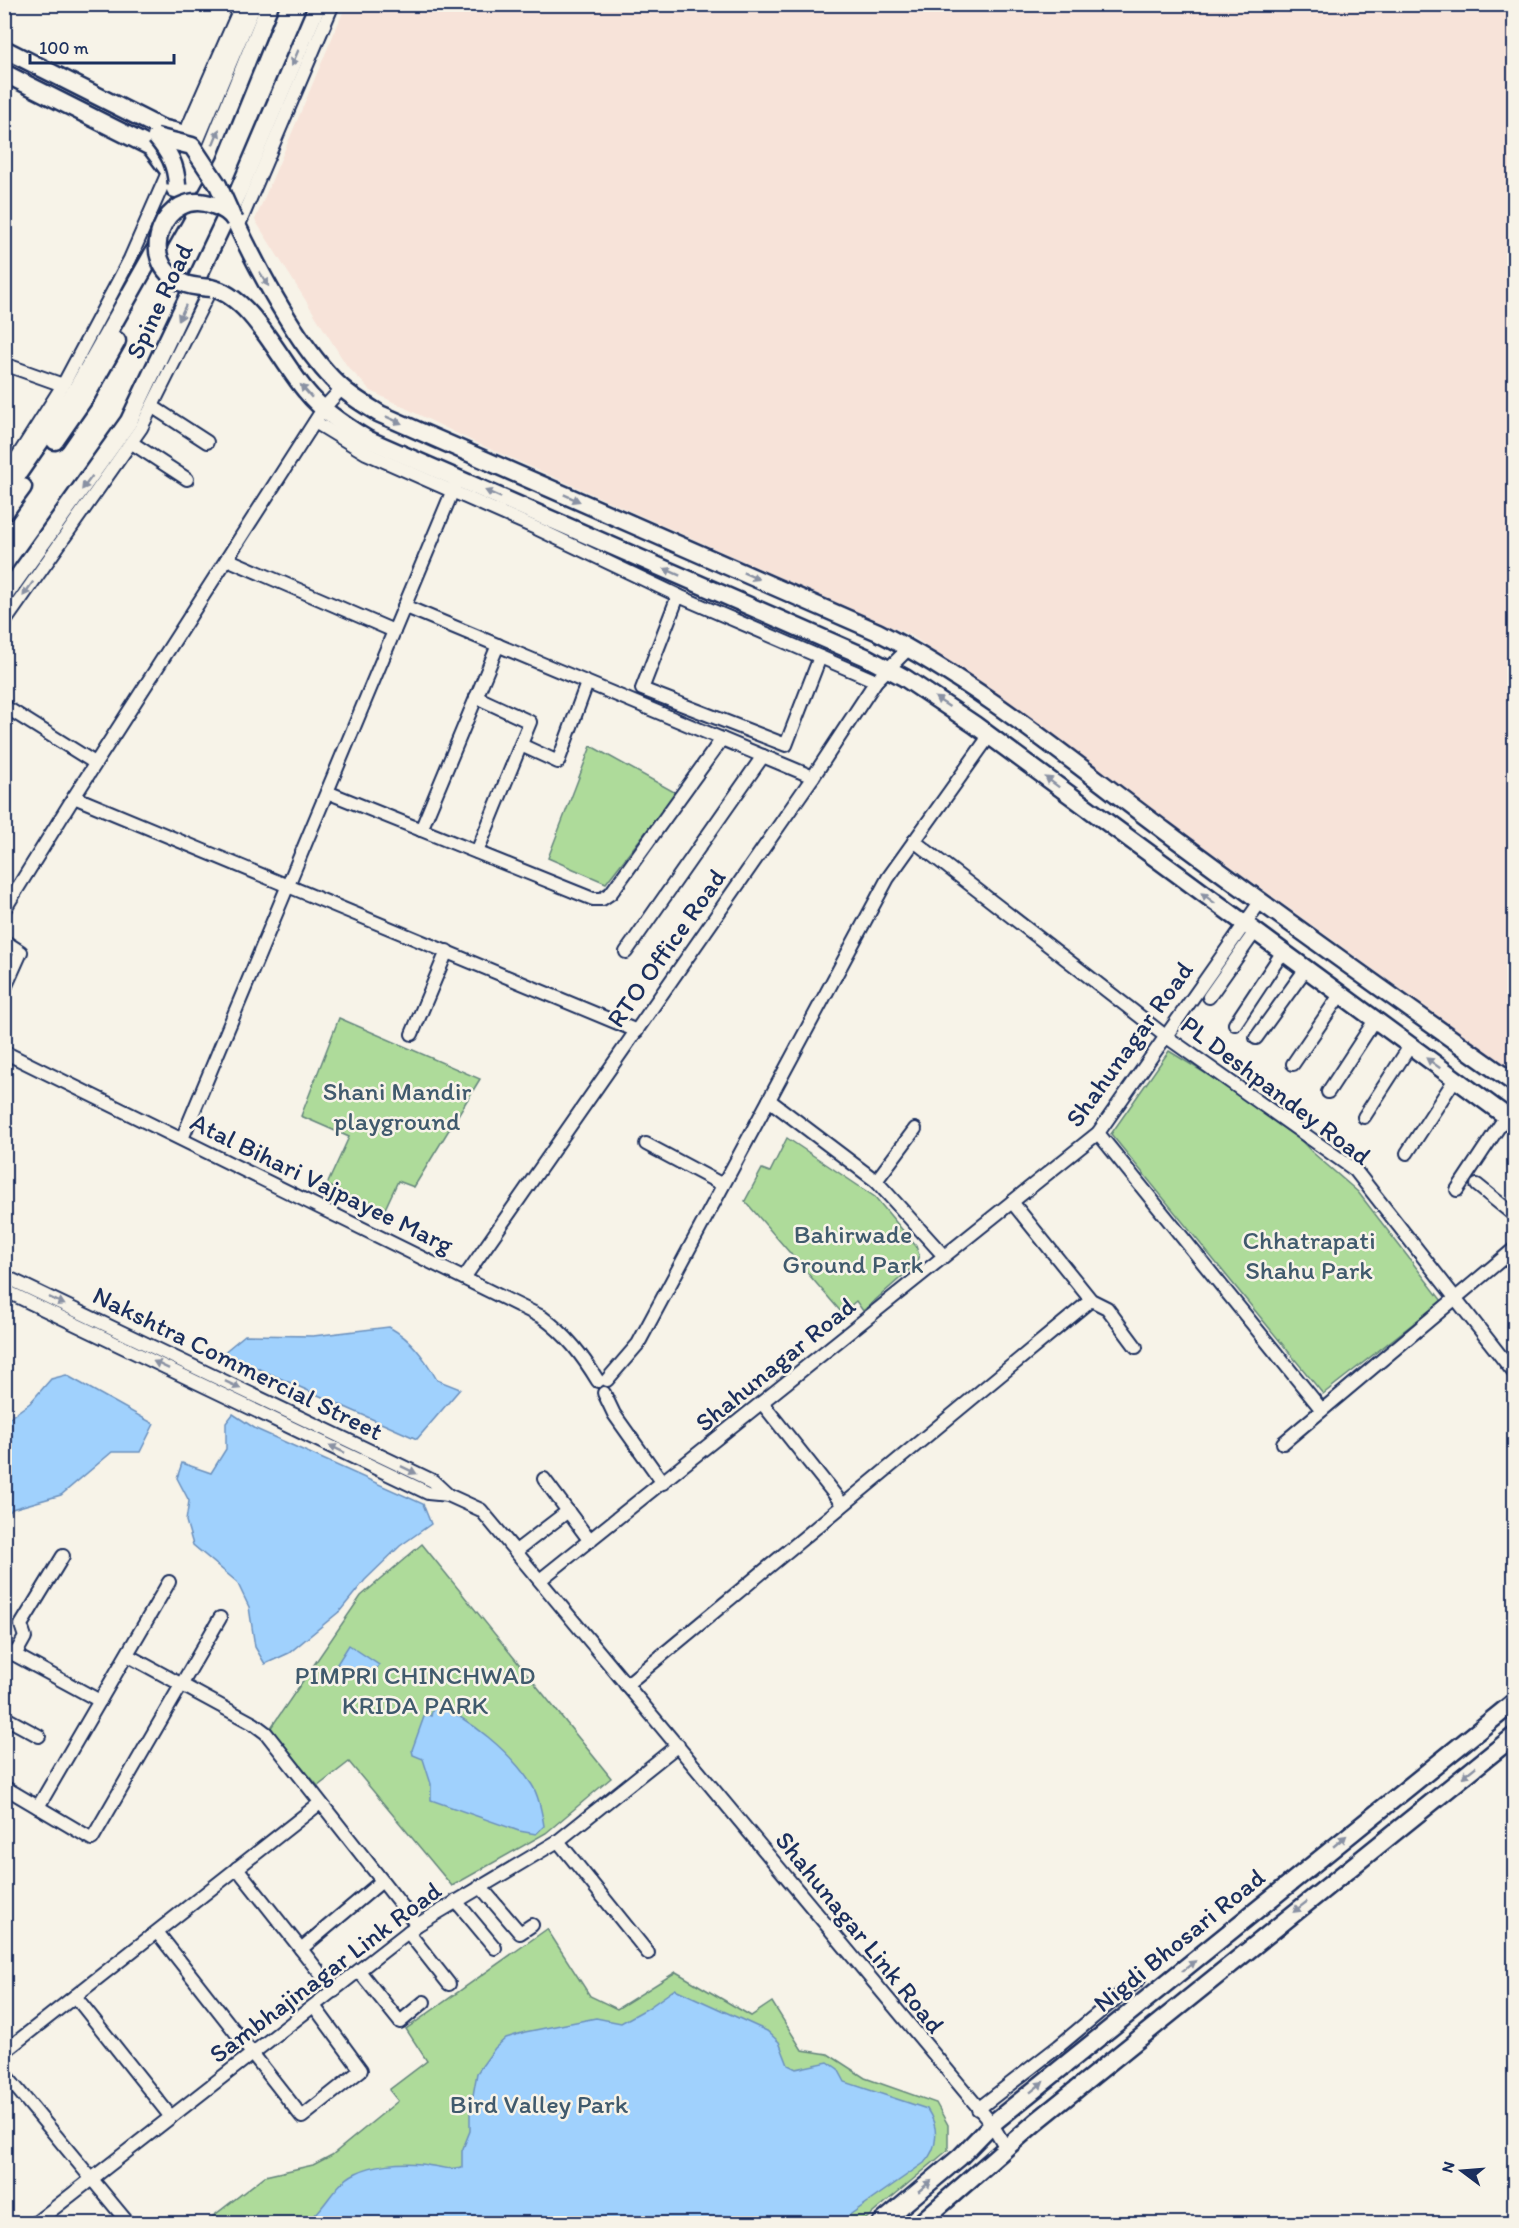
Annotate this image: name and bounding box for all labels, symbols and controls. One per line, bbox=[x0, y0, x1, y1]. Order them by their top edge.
scale bar bbox=[30, 27, 174, 65]
text: 100 m bbox=[39, 37, 89, 59]
one-way arrow bbox=[290, 50, 300, 68]
one-way arrow bbox=[211, 127, 221, 145]
street label: Spine Road bbox=[118, 238, 200, 364]
one-way arrow bbox=[259, 271, 270, 287]
one-way arrow bbox=[177, 305, 186, 322]
one-way arrow bbox=[300, 384, 313, 399]
one-way arrow bbox=[385, 415, 403, 425]
one-way arrow bbox=[81, 475, 93, 490]
one-way arrow bbox=[484, 489, 502, 499]
one-way arrow bbox=[564, 493, 582, 503]
one-way arrow bbox=[663, 567, 681, 576]
one-way arrow bbox=[742, 572, 760, 581]
one-way arrow bbox=[22, 581, 34, 597]
one-way arrow bbox=[934, 696, 950, 708]
one-way arrow bbox=[1044, 776, 1059, 788]
street label: RTO Office Road bbox=[600, 863, 733, 1033]
one-way arrow bbox=[1200, 892, 1216, 905]
street label: Shahunagar Road bbox=[1058, 955, 1200, 1133]
street label: PL Deshpandey Road bbox=[1174, 1008, 1378, 1172]
one-way arrow bbox=[1426, 1057, 1442, 1069]
park label: Shani Mandir playground bbox=[323, 1075, 471, 1137]
street label: Atal Bihari Vajpayee Marg bbox=[185, 1105, 459, 1261]
park label: Bahirwade Ground Park bbox=[782, 1218, 924, 1280]
park label: Chhatrapati Shahu Park bbox=[1242, 1224, 1376, 1286]
street label: Nakshtra Commercial Street bbox=[88, 1279, 388, 1447]
street label: Shahunagar Road bbox=[688, 1290, 862, 1438]
one-way arrow bbox=[49, 1297, 66, 1306]
one-way arrow bbox=[152, 1361, 169, 1370]
one-way arrow bbox=[225, 1381, 242, 1390]
one-way arrow bbox=[328, 1445, 345, 1454]
one-way arrow bbox=[401, 1465, 418, 1474]
park label: PIMPRI CHINCHWAD KRIDA PARK bbox=[295, 1659, 535, 1721]
one-way arrow bbox=[1461, 1766, 1477, 1779]
street label: Shahunagar Link Road bbox=[769, 1824, 951, 2040]
one-way arrow bbox=[1332, 1835, 1348, 1848]
street label: Nigdi Bhosari Road bbox=[1087, 1861, 1271, 2019]
street label: Sambhajinagar Link Road bbox=[203, 1874, 448, 2070]
one-way arrow bbox=[1293, 1900, 1308, 1913]
one-way arrow bbox=[1182, 1960, 1197, 1972]
one-way arrow bbox=[1029, 2081, 1045, 2094]
park label: Bird Valley Park bbox=[450, 2088, 629, 2120]
north arrow bbox=[1432, 2141, 1492, 2201]
text: N bbox=[1437, 2159, 1459, 2175]
one-way arrow bbox=[917, 2180, 933, 2193]

